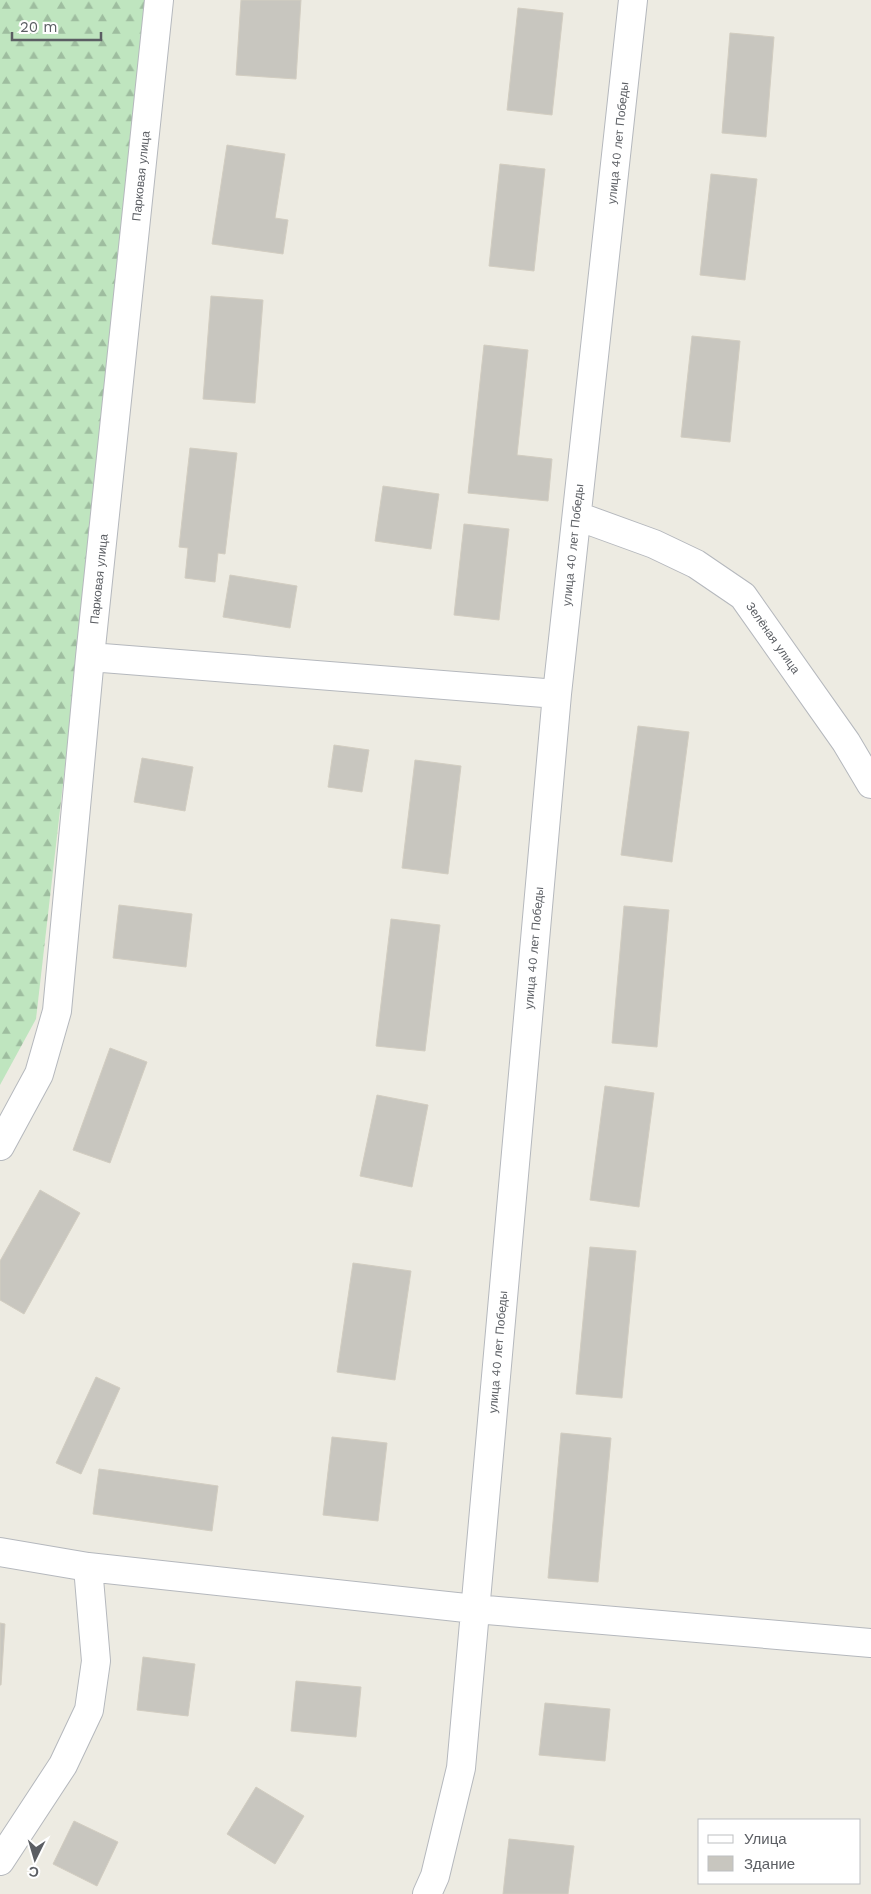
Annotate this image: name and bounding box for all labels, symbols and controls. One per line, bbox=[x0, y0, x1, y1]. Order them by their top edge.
scale bar bbox=[12, 10, 101, 42]
text: 20 m bbox=[20, 18, 58, 36]
street label: улица 40 лет Победы bbox=[605, 81, 631, 205]
street label: Парковая улица bbox=[129, 130, 153, 222]
street label: улица 40 лет Победы bbox=[560, 483, 586, 607]
street label: Парковая улица bbox=[87, 533, 111, 625]
street label: Зелёная улица bbox=[743, 600, 803, 677]
street label: улица 40 лет Победы bbox=[522, 886, 546, 1010]
street label: улица 40 лет Победы bbox=[486, 1290, 510, 1414]
legend bbox=[698, 1819, 861, 1884]
text: Улица bbox=[744, 1830, 787, 1848]
north arrow bbox=[10, 1834, 60, 1884]
text: Здание bbox=[744, 1855, 795, 1873]
text: С bbox=[28, 1864, 40, 1880]

